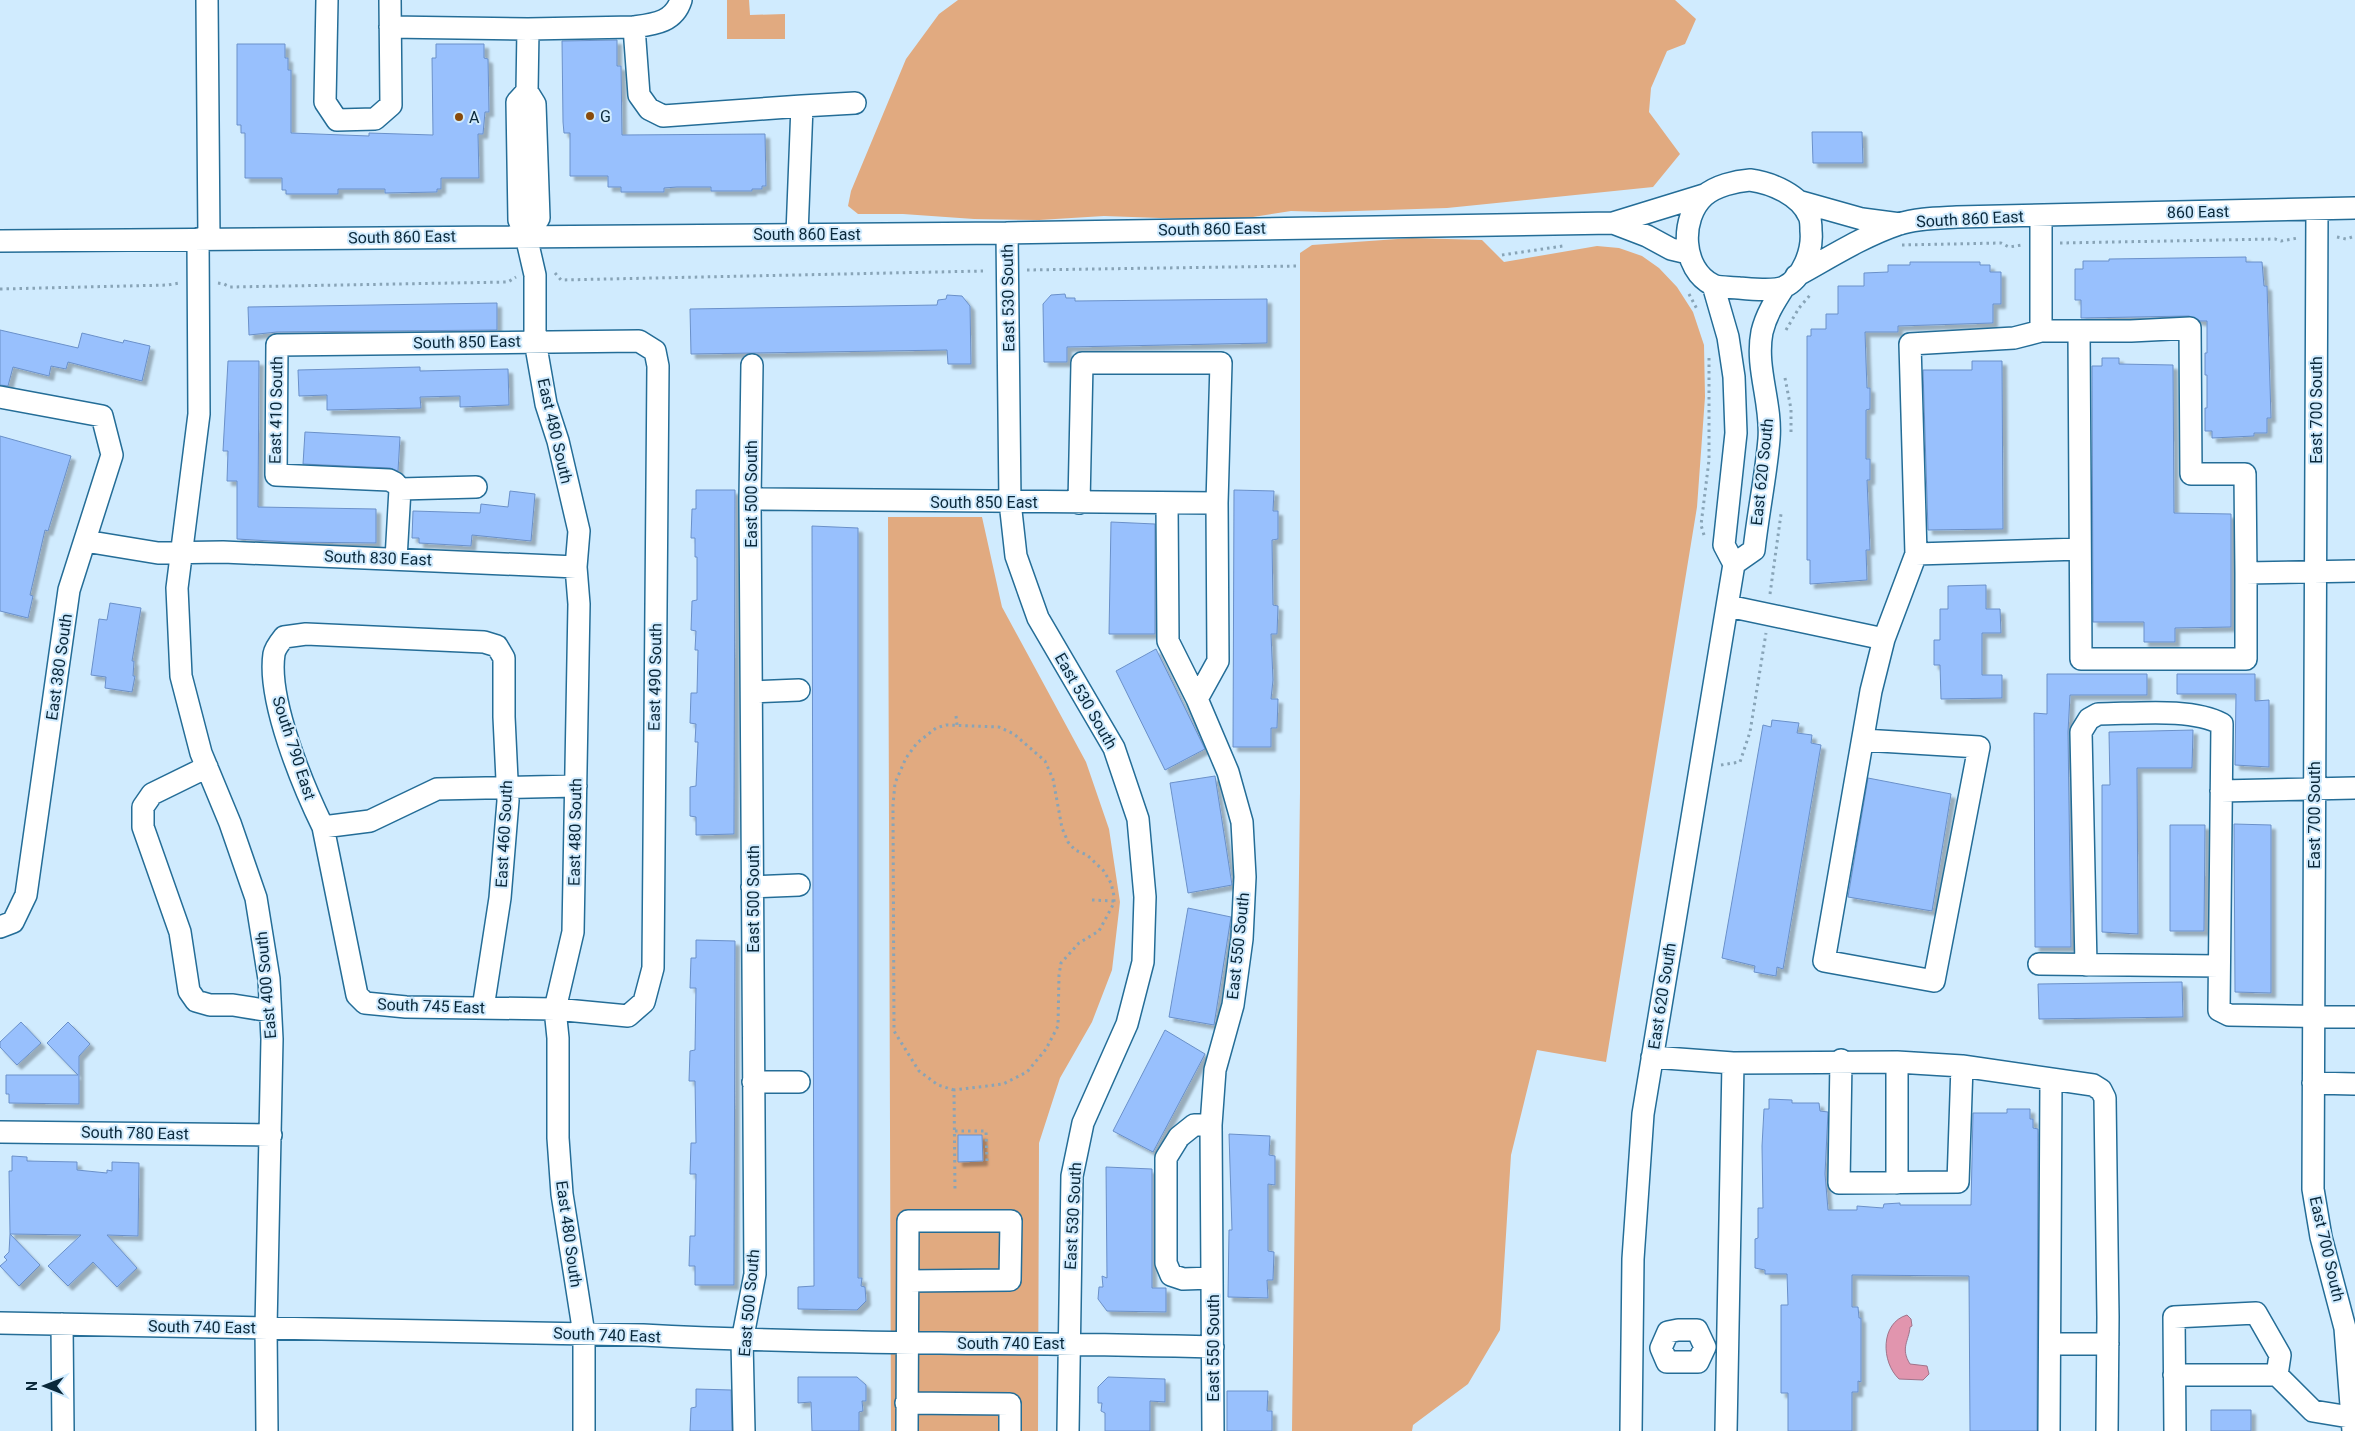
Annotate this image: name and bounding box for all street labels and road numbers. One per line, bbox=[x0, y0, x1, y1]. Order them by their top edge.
street label: 860 East bbox=[2167, 202, 2229, 222]
street label: South 860 East bbox=[1916, 207, 2024, 231]
street label: South 860 East bbox=[1158, 219, 1266, 239]
street label: South 860 East bbox=[753, 225, 861, 244]
street label: South 860 East bbox=[348, 227, 456, 247]
street label: East 530 South bbox=[998, 244, 1018, 352]
street label: South 850 East bbox=[413, 332, 521, 352]
street label: East 410 South bbox=[266, 356, 286, 464]
street label: East 700 South bbox=[2307, 356, 2326, 464]
street label: East 480 South bbox=[534, 376, 576, 486]
street label: East 620 South bbox=[1747, 417, 1777, 527]
street label: East 500 South bbox=[742, 440, 761, 548]
street label: South 850 East bbox=[930, 493, 1038, 512]
street label: South 830 East bbox=[324, 547, 432, 569]
street label: East 380 South bbox=[42, 612, 76, 722]
street label: East 490 South bbox=[645, 623, 665, 731]
street label: East 530 South bbox=[1051, 650, 1121, 752]
street label: South 790 East bbox=[268, 694, 320, 802]
street label: East 700 South bbox=[2305, 761, 2324, 869]
street label: East 480 South bbox=[565, 778, 585, 886]
street label: East 460 South bbox=[492, 780, 516, 888]
street label: East 500 South bbox=[744, 845, 763, 953]
street label: East 550 South bbox=[1223, 891, 1253, 1001]
street label: East 400 South bbox=[252, 931, 280, 1039]
street label: East 620 South bbox=[1644, 941, 1680, 1051]
street label: South 745 East bbox=[377, 995, 485, 1017]
street label: South 780 East bbox=[81, 1123, 189, 1143]
street label: East 530 South bbox=[1061, 1162, 1085, 1270]
street label: East 480 South bbox=[552, 1179, 586, 1289]
street label: East 700 South bbox=[2306, 1194, 2348, 1304]
street label: East 500 South bbox=[735, 1249, 763, 1357]
street label: East 550 South bbox=[1204, 1294, 1223, 1402]
street label: South 740 East bbox=[148, 1317, 256, 1337]
street label: South 740 East bbox=[553, 1324, 661, 1346]
street label: South 740 East bbox=[957, 1334, 1065, 1353]

